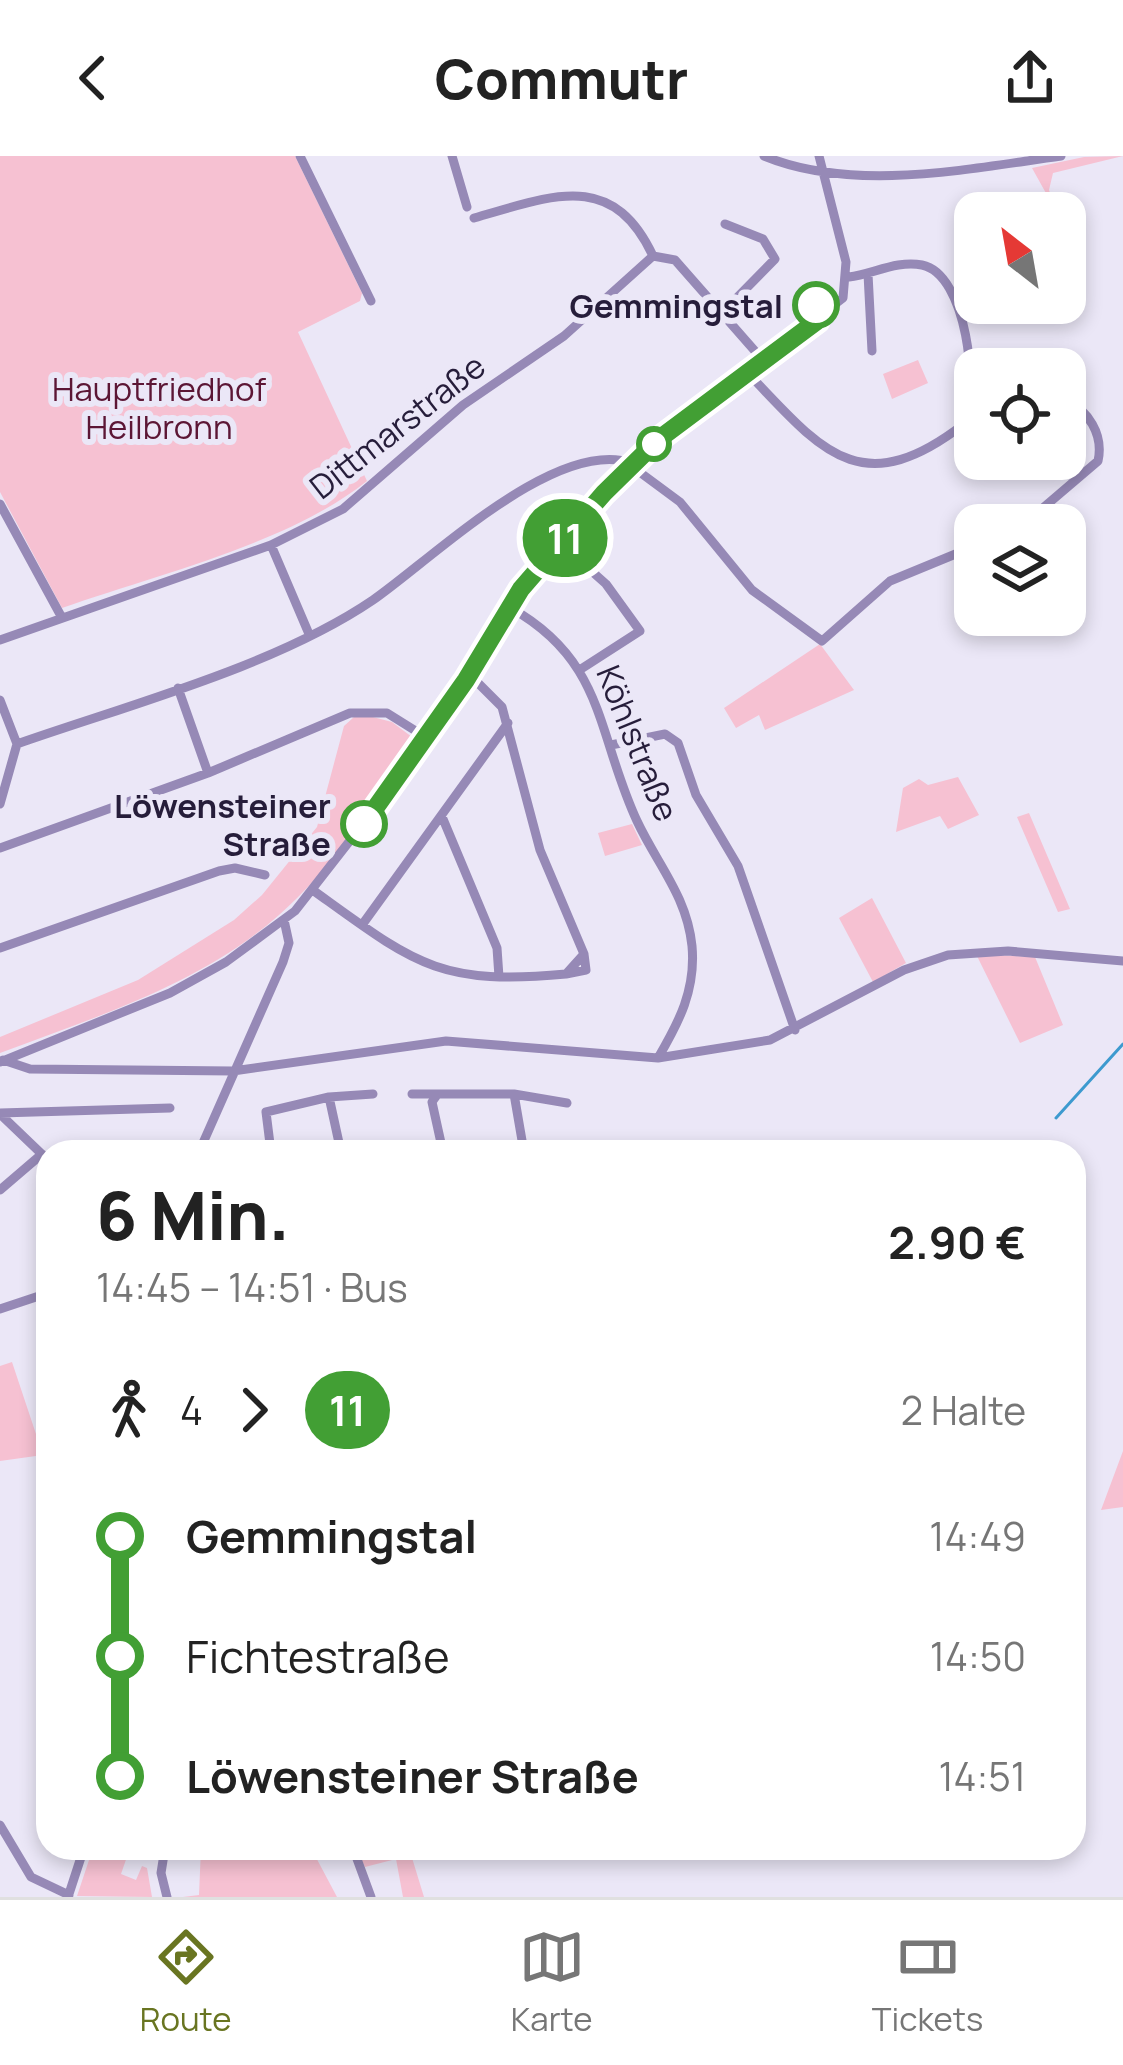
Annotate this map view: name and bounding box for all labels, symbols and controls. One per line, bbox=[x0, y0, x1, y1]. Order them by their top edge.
text: Commutr bbox=[435, 41, 688, 115]
icon: back bbox=[60, 45, 126, 111]
icon: share bbox=[997, 45, 1063, 111]
north arrow bbox=[954, 192, 1086, 324]
map controls bbox=[954, 192, 1086, 636]
place label: Gemmingstal bbox=[569, 283, 783, 328]
marker: Gemmingstal bbox=[794, 283, 838, 327]
street label: Dittmarstraße bbox=[300, 343, 494, 509]
button: locate bbox=[954, 348, 1086, 480]
park label: Hauptfriedhof Heilbronn bbox=[52, 366, 266, 449]
unlabelled marker bbox=[638, 428, 670, 460]
line badge: 11 bbox=[511, 499, 619, 577]
button: layers bbox=[954, 504, 1086, 636]
text: 11 bbox=[547, 509, 583, 567]
street label: Köhlstraße bbox=[586, 658, 690, 828]
place label: Löwensteiner Straße bbox=[114, 783, 331, 866]
marker: Löwensteiner Straße bbox=[342, 802, 386, 846]
text: 6 Min. bbox=[96, 1170, 290, 1260]
text: 2.90 € bbox=[888, 1211, 1026, 1273]
text: 14:45 – 14:51 · Bus bbox=[96, 1260, 408, 1314]
icon: walk bbox=[96, 1377, 162, 1443]
icon: forward bbox=[221, 1377, 287, 1443]
text: 11 bbox=[329, 1381, 366, 1439]
text: 4 bbox=[180, 1383, 203, 1437]
text: 2 Halte bbox=[901, 1383, 1026, 1437]
text: Gemmingstal bbox=[186, 1505, 477, 1567]
text: 14:49 bbox=[929, 1509, 1026, 1563]
text: Fichtestraße bbox=[186, 1625, 449, 1687]
text: 14:50 bbox=[930, 1629, 1026, 1683]
text: Löwensteiner Straße bbox=[186, 1745, 639, 1807]
text: 14:51 bbox=[938, 1749, 1026, 1803]
tab: Route bbox=[140, 1924, 231, 2041]
tab: Karte bbox=[511, 1924, 592, 2041]
tab: Tickets bbox=[872, 1924, 983, 2041]

